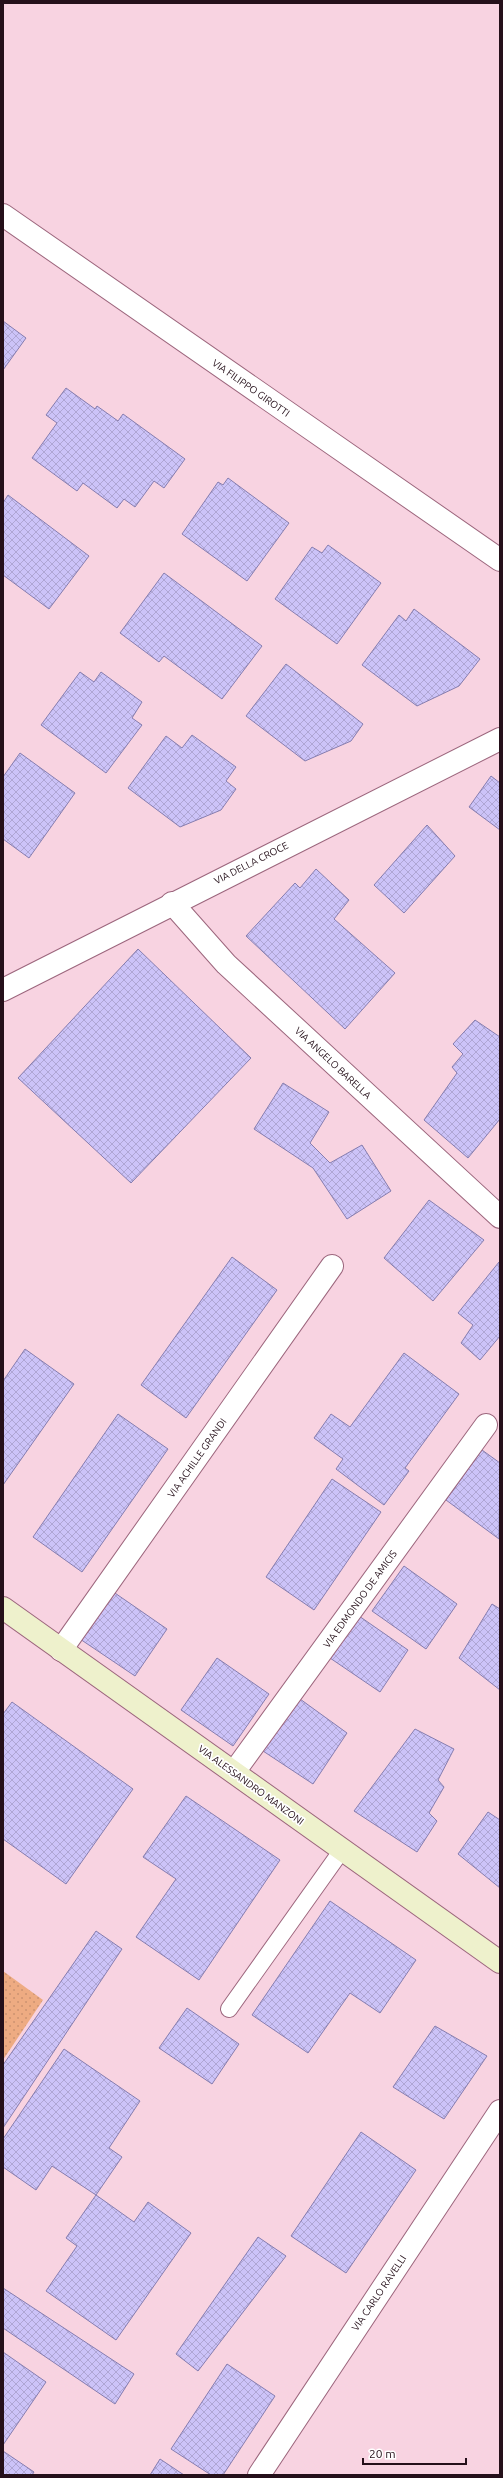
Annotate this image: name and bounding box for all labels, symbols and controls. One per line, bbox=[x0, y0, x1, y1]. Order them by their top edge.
street label: VIA FILIPPO GIROTTI bbox=[210, 357, 292, 419]
street label: VIA DELLA CROCE bbox=[212, 839, 290, 886]
street label: VIA ANGELO BARELLA bbox=[293, 1025, 374, 1101]
street label: VIA ACHILLE GRANDI bbox=[165, 1416, 229, 1500]
street label: VIA EDMONDO DE AMICIS bbox=[321, 1548, 399, 1650]
street label: VIA ALESSANDRO MANZONI bbox=[196, 1743, 306, 1827]
street label: VIA CARLO RAVELLI bbox=[350, 2253, 408, 2333]
scale bar bbox=[363, 2440, 466, 2466]
text: 20 m bbox=[369, 2447, 396, 2460]

